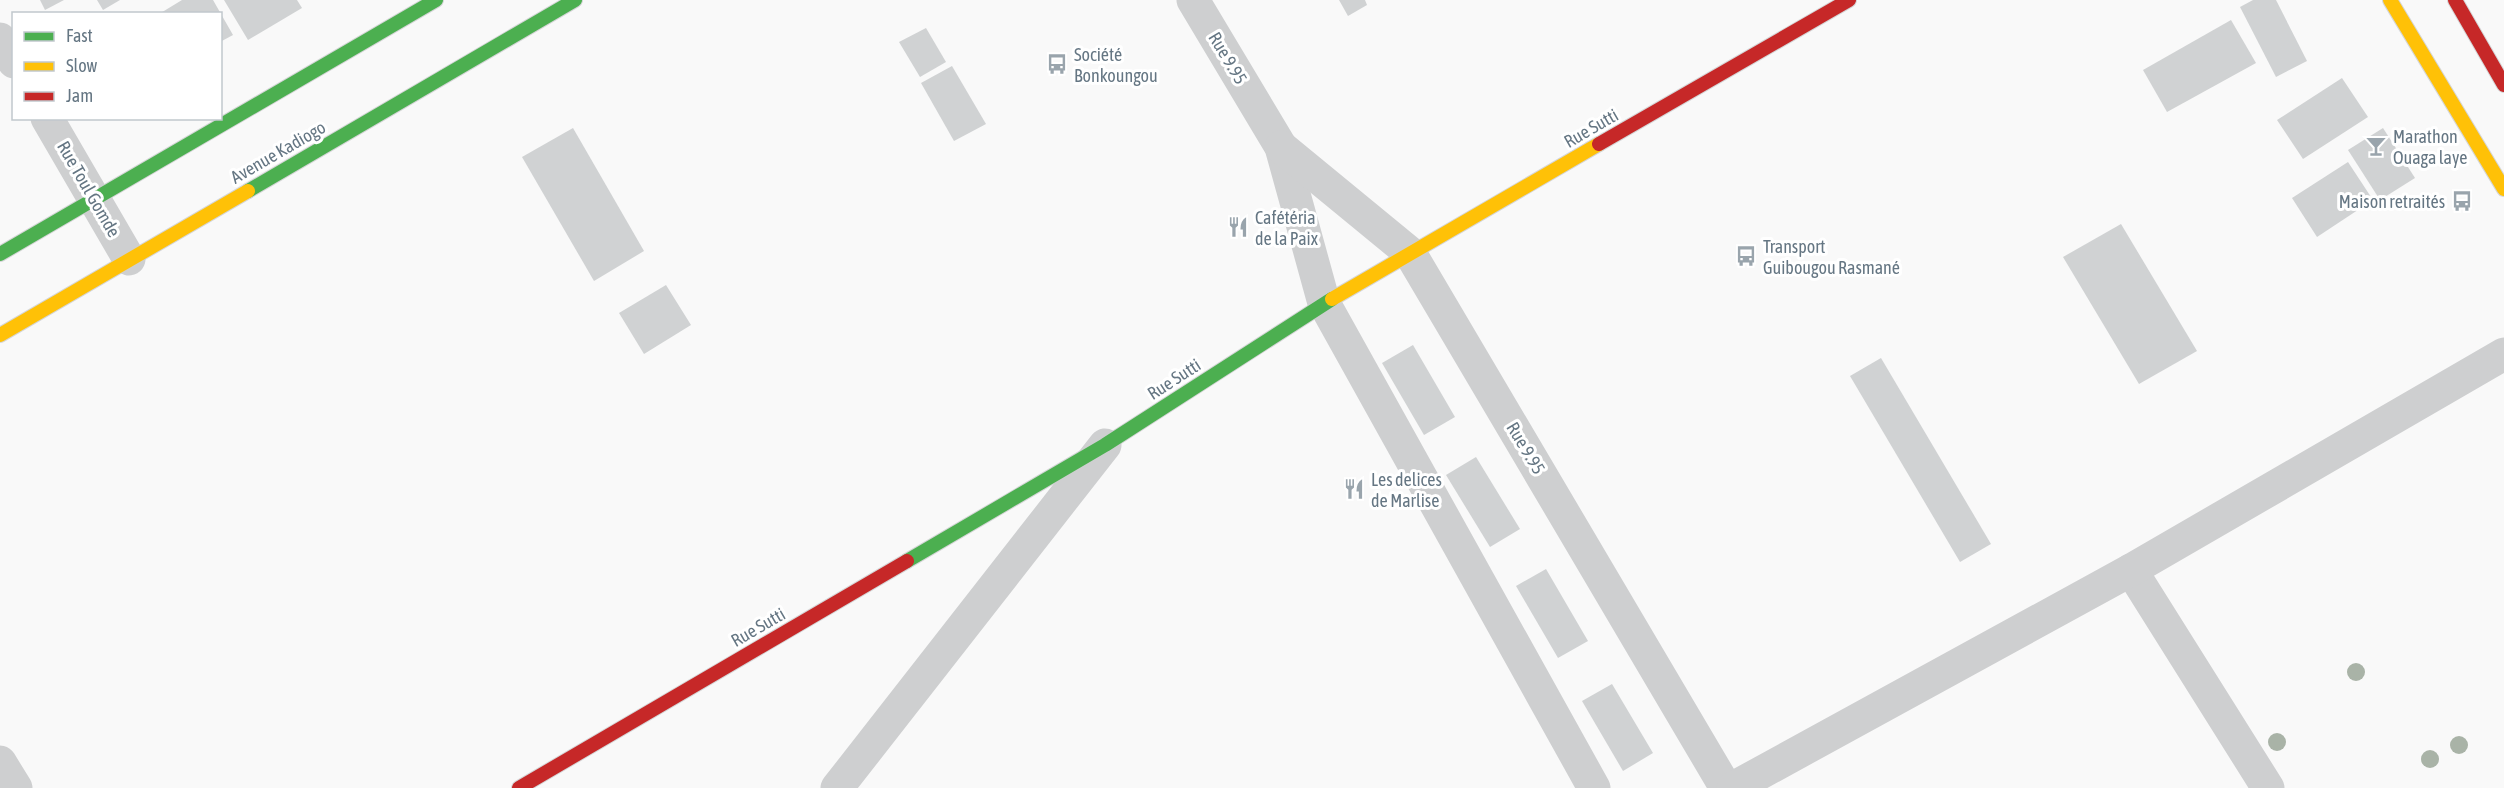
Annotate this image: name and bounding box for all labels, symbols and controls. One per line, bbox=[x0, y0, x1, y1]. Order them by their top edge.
legend bbox=[12, 12, 222, 120]
text: Fast bbox=[66, 25, 93, 46]
street label: Rue 9.95 bbox=[1204, 28, 1252, 88]
place label: Société Bonkoungou bbox=[1074, 44, 1158, 86]
bus stop icon: Société Bonkoungou bbox=[1045, 52, 1069, 76]
text: Slow bbox=[66, 55, 97, 76]
text: Jam bbox=[66, 85, 93, 106]
street label: Rue Sutti bbox=[1560, 104, 1622, 152]
street label: Avenue Kadiogo bbox=[227, 116, 329, 188]
place label: Marathon Ouaga laye bbox=[2393, 126, 2467, 168]
bar icon: Marathon Ouaga laye bbox=[2364, 134, 2388, 158]
street label: Rue Toul Gomde bbox=[53, 137, 125, 241]
bus stop icon: Maison retraités bbox=[2450, 189, 2474, 213]
place label: Maison retraités bbox=[2339, 191, 2445, 212]
place label: Cafétéria de la Paix bbox=[1255, 207, 1318, 249]
restaurant icon: Cafétéria de la Paix bbox=[1226, 215, 1250, 239]
place label: Transport Guibougou Rasmané bbox=[1763, 236, 1900, 278]
bus stop icon: Transport Guibougou Rasmané bbox=[1734, 244, 1758, 268]
street label: Rue Sutti bbox=[1144, 354, 1204, 404]
street label: Rue 9.95 bbox=[1502, 418, 1550, 478]
place label: Les delices de Marlise bbox=[1371, 469, 1442, 511]
restaurant icon: Les delices de Marlise bbox=[1342, 477, 1366, 501]
street label: Rue Sutti bbox=[727, 603, 789, 651]

